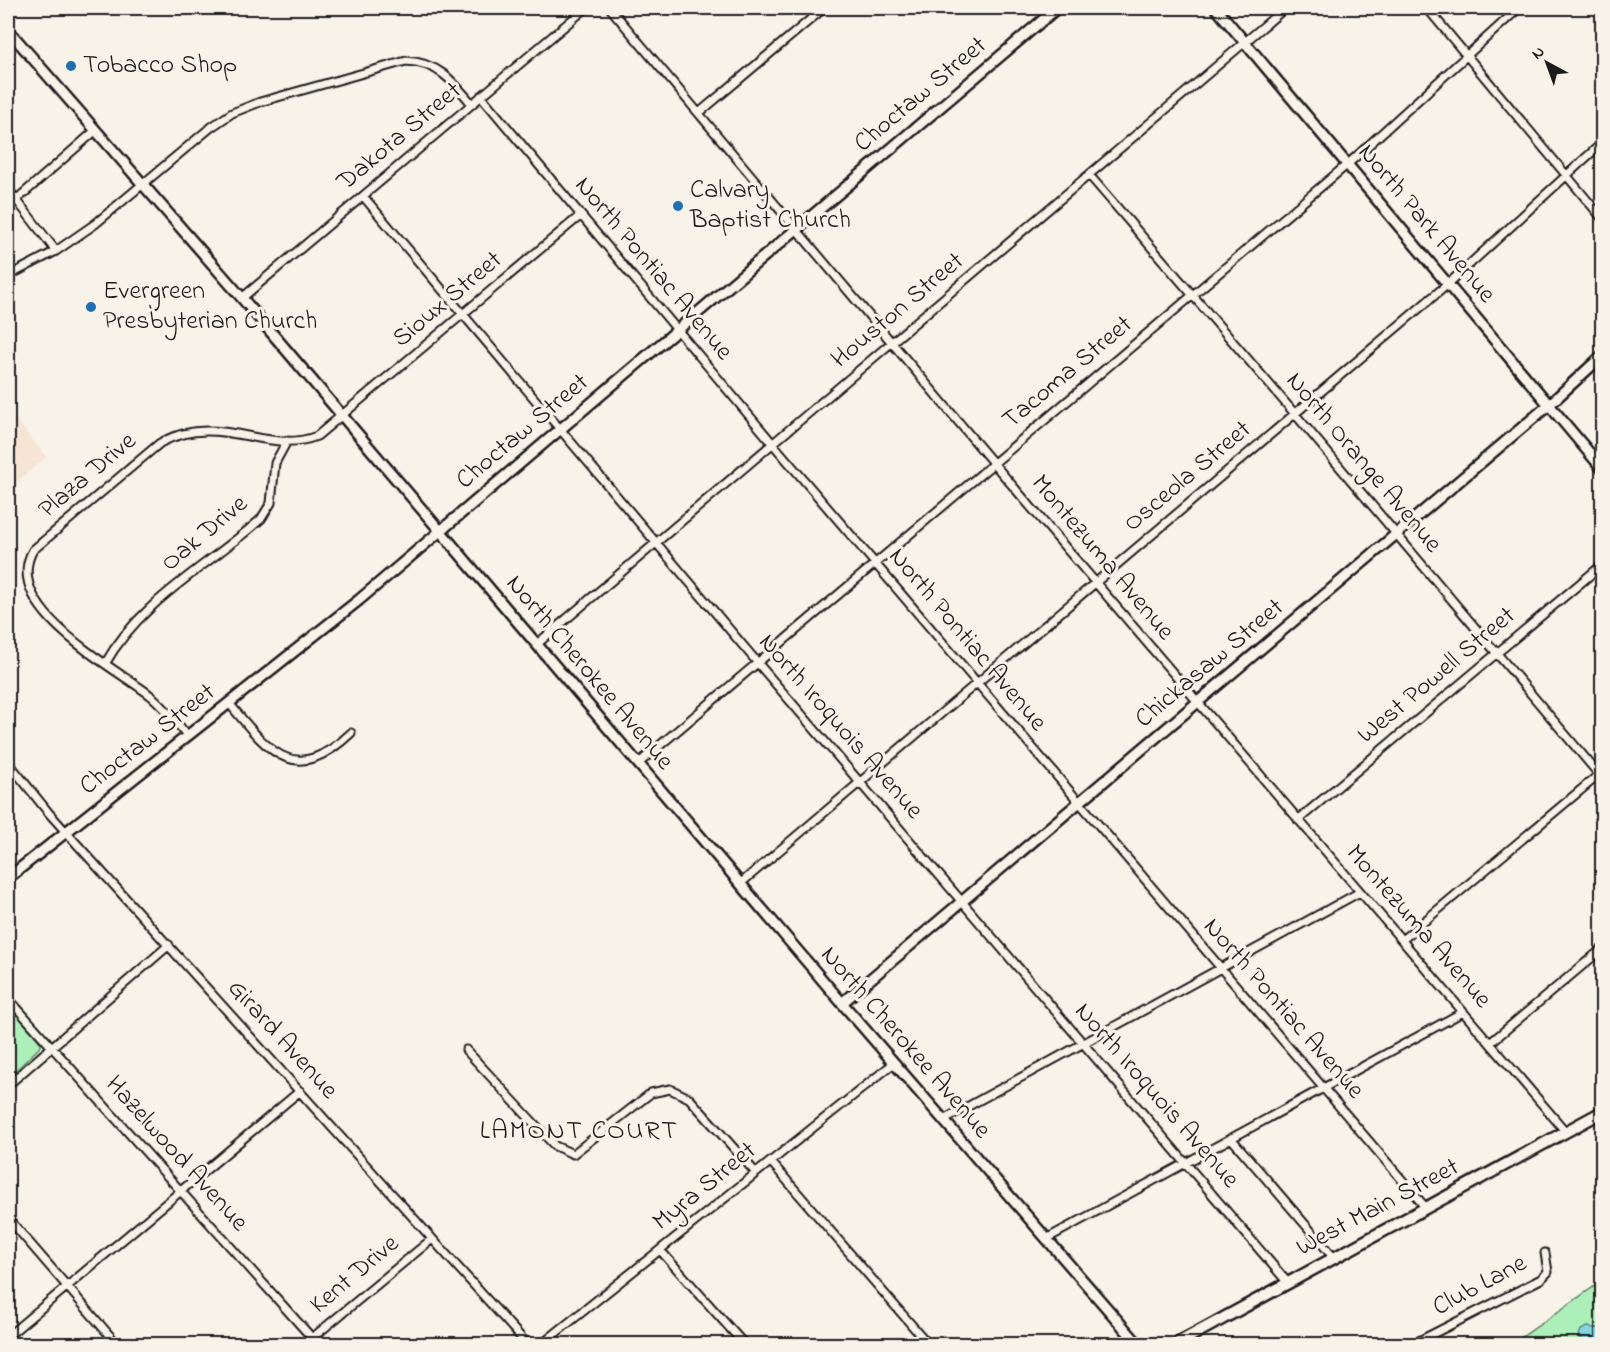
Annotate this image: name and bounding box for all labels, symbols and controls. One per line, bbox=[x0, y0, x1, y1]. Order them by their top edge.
street label: Choctaw Street bbox=[846, 28, 996, 162]
north arrow bbox=[1517, 33, 1577, 93]
text: N bbox=[1527, 40, 1551, 66]
place label: Tobacco Shop bbox=[83, 47, 237, 85]
marker: Tobacco Shop bbox=[64, 59, 78, 73]
street label: Dakota Street bbox=[328, 73, 471, 201]
street label: North Park Avenue bbox=[1348, 136, 1504, 312]
street label: North Pontiac Avenue bbox=[565, 169, 742, 369]
place label: Calvary Baptist Church bbox=[689, 172, 851, 240]
marker: Calvary Baptist Church bbox=[671, 199, 685, 213]
street label: Sioux Street bbox=[385, 242, 511, 357]
street label: Houston Street bbox=[823, 244, 973, 378]
place label: Evergreen Presbyterian Church bbox=[103, 273, 317, 341]
marker: Evergreen Presbyterian Church bbox=[84, 300, 98, 314]
street label: Tacoma Street bbox=[994, 307, 1142, 439]
street label: North Orange Avenue bbox=[1276, 364, 1451, 562]
street label: Choctaw Street bbox=[448, 365, 598, 499]
street label: Osceola Street bbox=[1116, 412, 1260, 542]
street label: Plaza Drive bbox=[31, 423, 146, 528]
street label: Montezuma Avenue bbox=[1021, 467, 1183, 650]
street label: Oak Drive bbox=[153, 486, 257, 582]
street label: North Pontiac Avenue bbox=[879, 540, 1056, 740]
street label: North Cherokee Avenue bbox=[496, 567, 682, 779]
street label: Chickasaw Street bbox=[1127, 590, 1293, 738]
street label: West Powell Street bbox=[1349, 598, 1525, 754]
street label: North Iroquois Avenue bbox=[748, 626, 932, 829]
street label: Choctaw Street bbox=[72, 675, 224, 805]
street label: Montezuma Avenue bbox=[1336, 837, 1500, 1018]
street label: North Pontiac Avenue bbox=[1193, 910, 1373, 1108]
street label: North Cherokee Avenue bbox=[810, 938, 1000, 1148]
street label: Girard Avenue bbox=[218, 972, 347, 1109]
street label: North Iroquois Avenue bbox=[1064, 995, 1248, 1198]
street label: Hazelwood Avenue bbox=[95, 1067, 257, 1241]
district label: LAMONT COURT bbox=[480, 1112, 678, 1151]
street label: Myra Street bbox=[645, 1133, 765, 1241]
street label: West Main Street bbox=[1290, 1149, 1466, 1267]
street label: Kent Drive bbox=[302, 1226, 408, 1324]
street label: Club Lane bbox=[1426, 1245, 1534, 1327]

